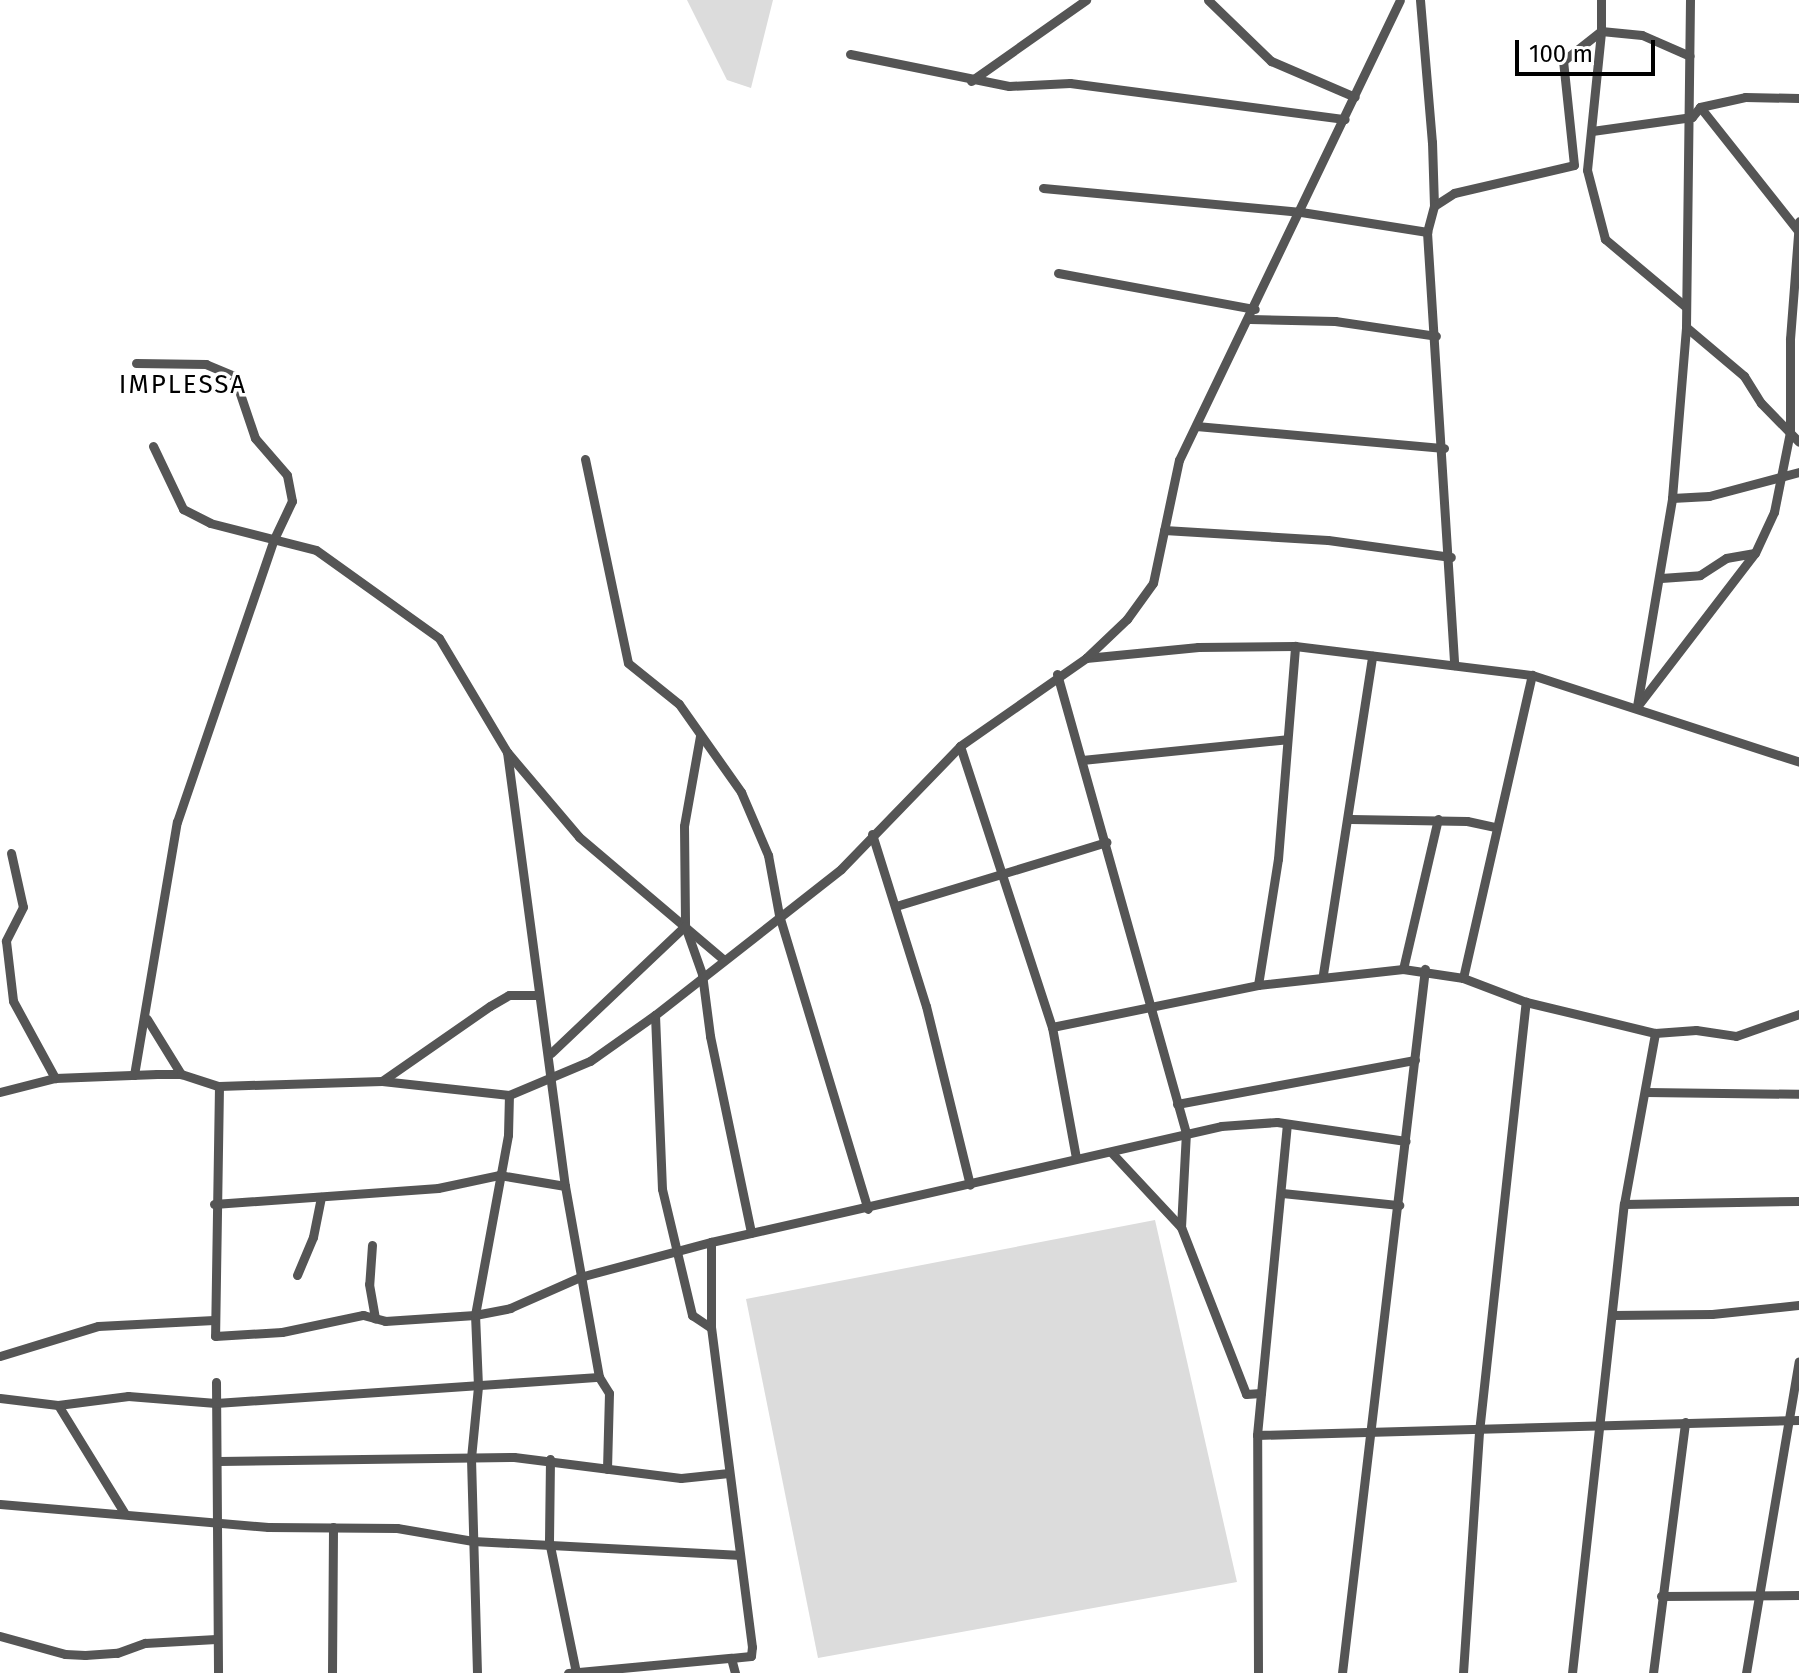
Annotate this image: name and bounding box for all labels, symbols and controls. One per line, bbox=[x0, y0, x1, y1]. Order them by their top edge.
scale bar bbox=[1519, 24, 1659, 74]
text: 100 m bbox=[1529, 40, 1593, 68]
district label: IMPLESSA bbox=[119, 369, 247, 401]

